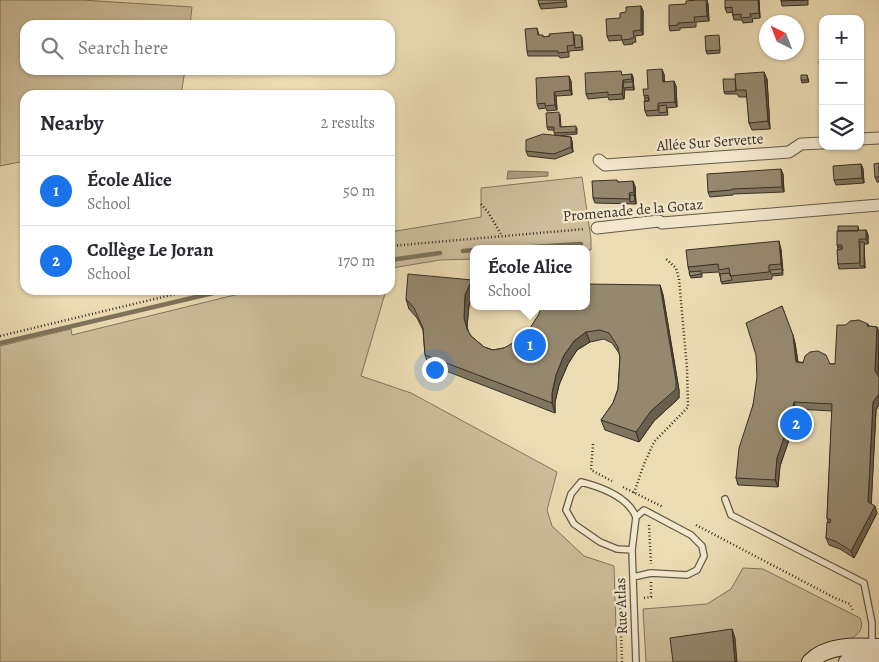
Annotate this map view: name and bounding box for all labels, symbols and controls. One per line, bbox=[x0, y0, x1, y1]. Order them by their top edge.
north arrow bbox=[759, 15, 804, 60]
map controls bbox=[819, 15, 864, 150]
button: + bbox=[819, 15, 864, 60]
search box bbox=[20, 20, 395, 75]
icon: search bbox=[38, 34, 66, 62]
text: Search here bbox=[78, 35, 168, 61]
button: − bbox=[819, 60, 864, 105]
button: layers bbox=[819, 105, 864, 150]
text: Nearby bbox=[40, 109, 103, 137]
text: 2 results bbox=[320, 112, 375, 134]
street label: Allée Sur Servette bbox=[655, 128, 764, 156]
text: École Alice bbox=[87, 167, 172, 193]
text: 1 bbox=[53, 180, 59, 202]
text: 50 m bbox=[343, 180, 375, 202]
text: School bbox=[87, 193, 130, 215]
street label: Promenade de la Gotaz bbox=[562, 194, 704, 226]
text: Collège Le Joran bbox=[87, 237, 214, 263]
popup bbox=[470, 245, 590, 310]
text: 2 bbox=[52, 250, 60, 272]
text: 170 m bbox=[338, 250, 375, 272]
text: École Alice bbox=[488, 254, 572, 280]
text: School bbox=[87, 263, 130, 285]
text: School bbox=[488, 280, 531, 302]
pin: 1 bbox=[514, 326, 546, 364]
your location bbox=[422, 357, 448, 383]
pin: 2 bbox=[780, 405, 812, 443]
street label: Rue Atlas bbox=[610, 577, 632, 635]

